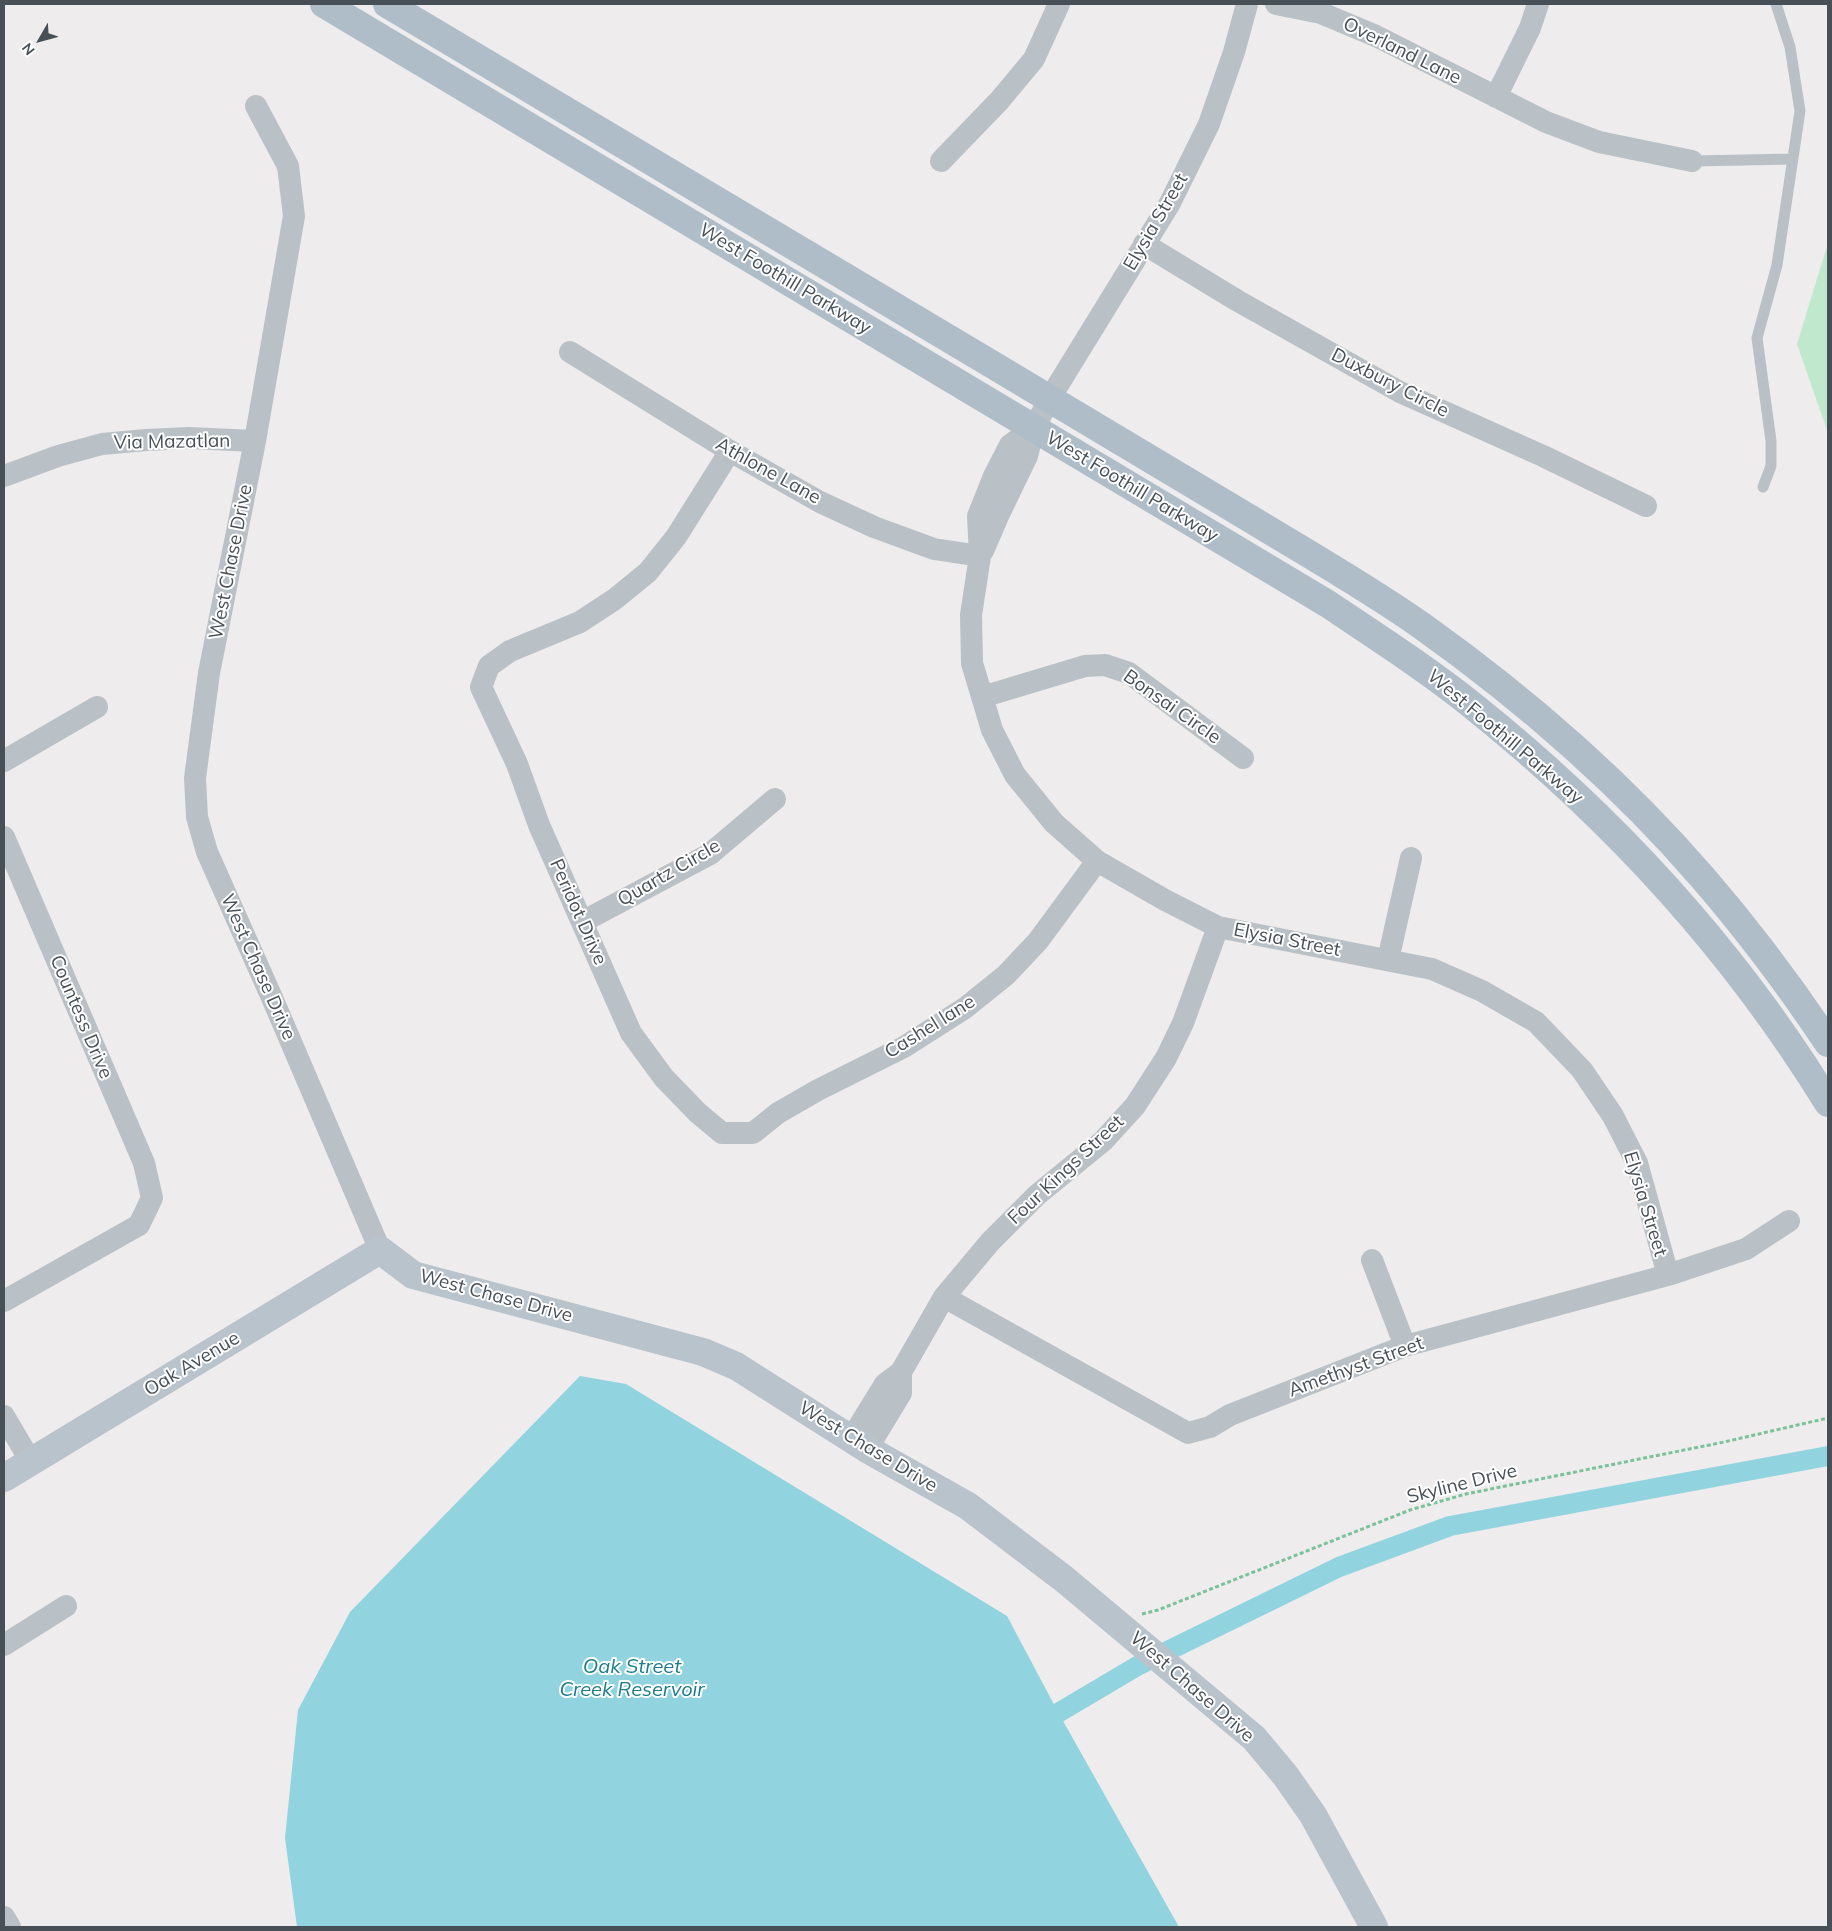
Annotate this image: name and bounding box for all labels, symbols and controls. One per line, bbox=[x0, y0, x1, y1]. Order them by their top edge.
street label: Overland Lane bbox=[1339, 13, 1465, 89]
north arrow bbox=[15, 15, 65, 65]
text: N bbox=[18, 40, 39, 59]
street label: Elysia Street bbox=[1119, 169, 1193, 275]
street label: West Foothill Parkway bbox=[695, 219, 875, 339]
street label: Duxbury Circle bbox=[1327, 344, 1453, 422]
street label: West Foothill Parkway bbox=[1042, 427, 1222, 547]
street label: Via Mazatlan bbox=[113, 430, 231, 454]
street label: Athlone Lane bbox=[712, 433, 824, 509]
street label: West Chase Drive bbox=[205, 483, 257, 641]
street label: Bonsai Circle bbox=[1119, 665, 1225, 749]
street label: West Foothill Parkway bbox=[1422, 665, 1588, 809]
street label: Quartz Circle bbox=[614, 835, 724, 911]
street label: Peridot Drive bbox=[545, 856, 611, 968]
street label: West Chase Drive bbox=[216, 890, 300, 1044]
street label: Elysia Street bbox=[1232, 918, 1342, 962]
street label: Countess Drive bbox=[45, 952, 117, 1082]
street label: Cashel lane bbox=[881, 990, 979, 1064]
street label: Four Kings Street bbox=[1003, 1110, 1129, 1230]
street label: Elysia Street bbox=[1618, 1149, 1672, 1259]
street label: West Chase Drive bbox=[417, 1265, 575, 1327]
street label: Oak Avenue bbox=[140, 1327, 244, 1401]
street label: Amethyst Street bbox=[1285, 1332, 1427, 1402]
street label: West Chase Drive bbox=[795, 1397, 941, 1497]
street label: Skyline Drive bbox=[1405, 1459, 1519, 1509]
street label: West Chase Drive bbox=[1125, 1627, 1259, 1747]
water label: Oak Street Creek Reservoir bbox=[559, 1655, 705, 1702]

